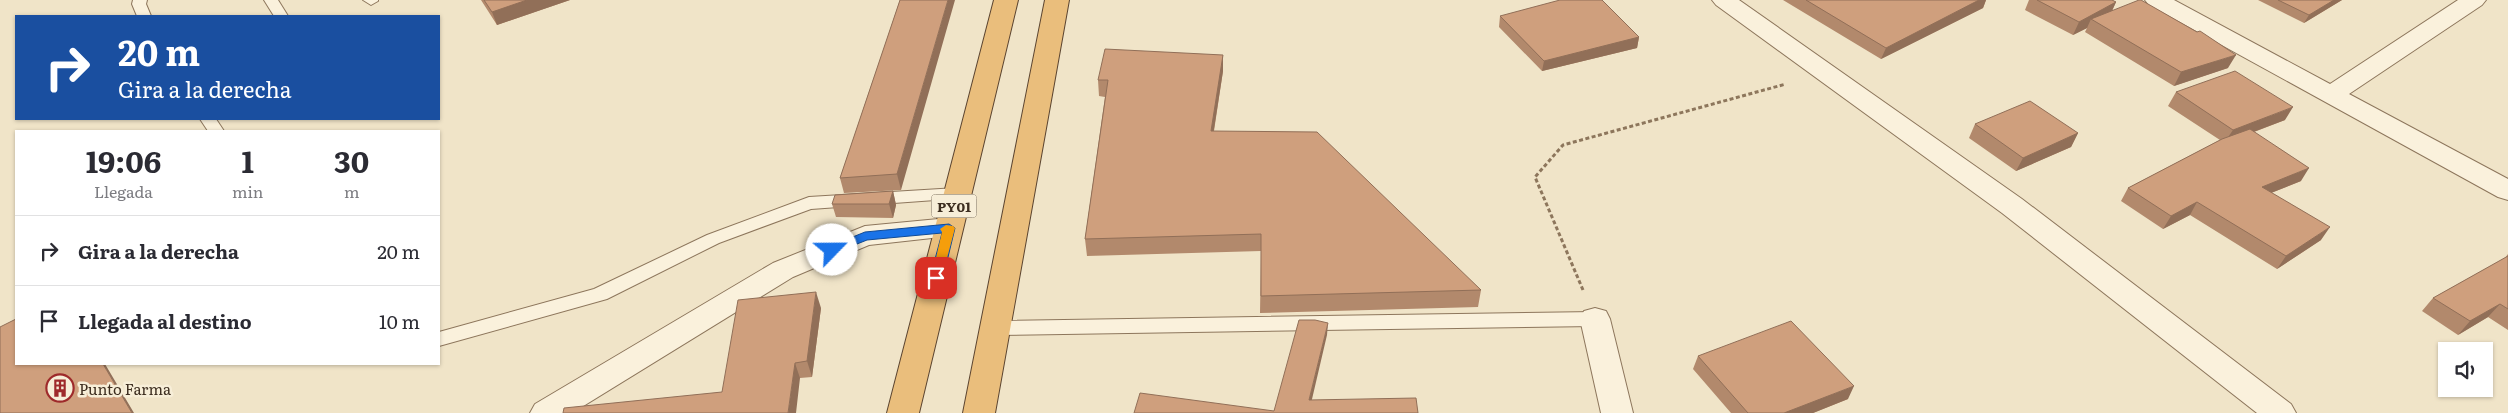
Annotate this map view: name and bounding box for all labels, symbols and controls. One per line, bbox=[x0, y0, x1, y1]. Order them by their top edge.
text: 20 m bbox=[118, 25, 200, 77]
icon: right bbox=[35, 35, 100, 100]
text: Gira a la derecha bbox=[118, 72, 292, 105]
text: 19:06 bbox=[86, 138, 161, 182]
text: 1 bbox=[241, 138, 254, 182]
text: 30 bbox=[334, 138, 369, 182]
text: Llegada bbox=[94, 179, 153, 203]
text: min bbox=[232, 179, 263, 203]
text: m bbox=[344, 179, 359, 203]
road number: PY01 bbox=[932, 195, 976, 218]
position arrow bbox=[805, 223, 857, 275]
icon: right bbox=[35, 237, 63, 265]
text: Gira a la derecha bbox=[78, 237, 239, 265]
text: 20 m bbox=[377, 237, 420, 265]
pin bbox=[915, 257, 957, 299]
icon: arrive bbox=[922, 264, 950, 292]
icon: arrive bbox=[35, 307, 63, 335]
text: Llegada al destino bbox=[78, 307, 252, 335]
text: 10 m bbox=[379, 307, 420, 335]
map controls bbox=[2438, 342, 2493, 397]
button: sound bbox=[2438, 342, 2493, 397]
building icon: Punto Farma bbox=[45, 373, 75, 403]
place label: Punto Farma bbox=[79, 377, 172, 400]

